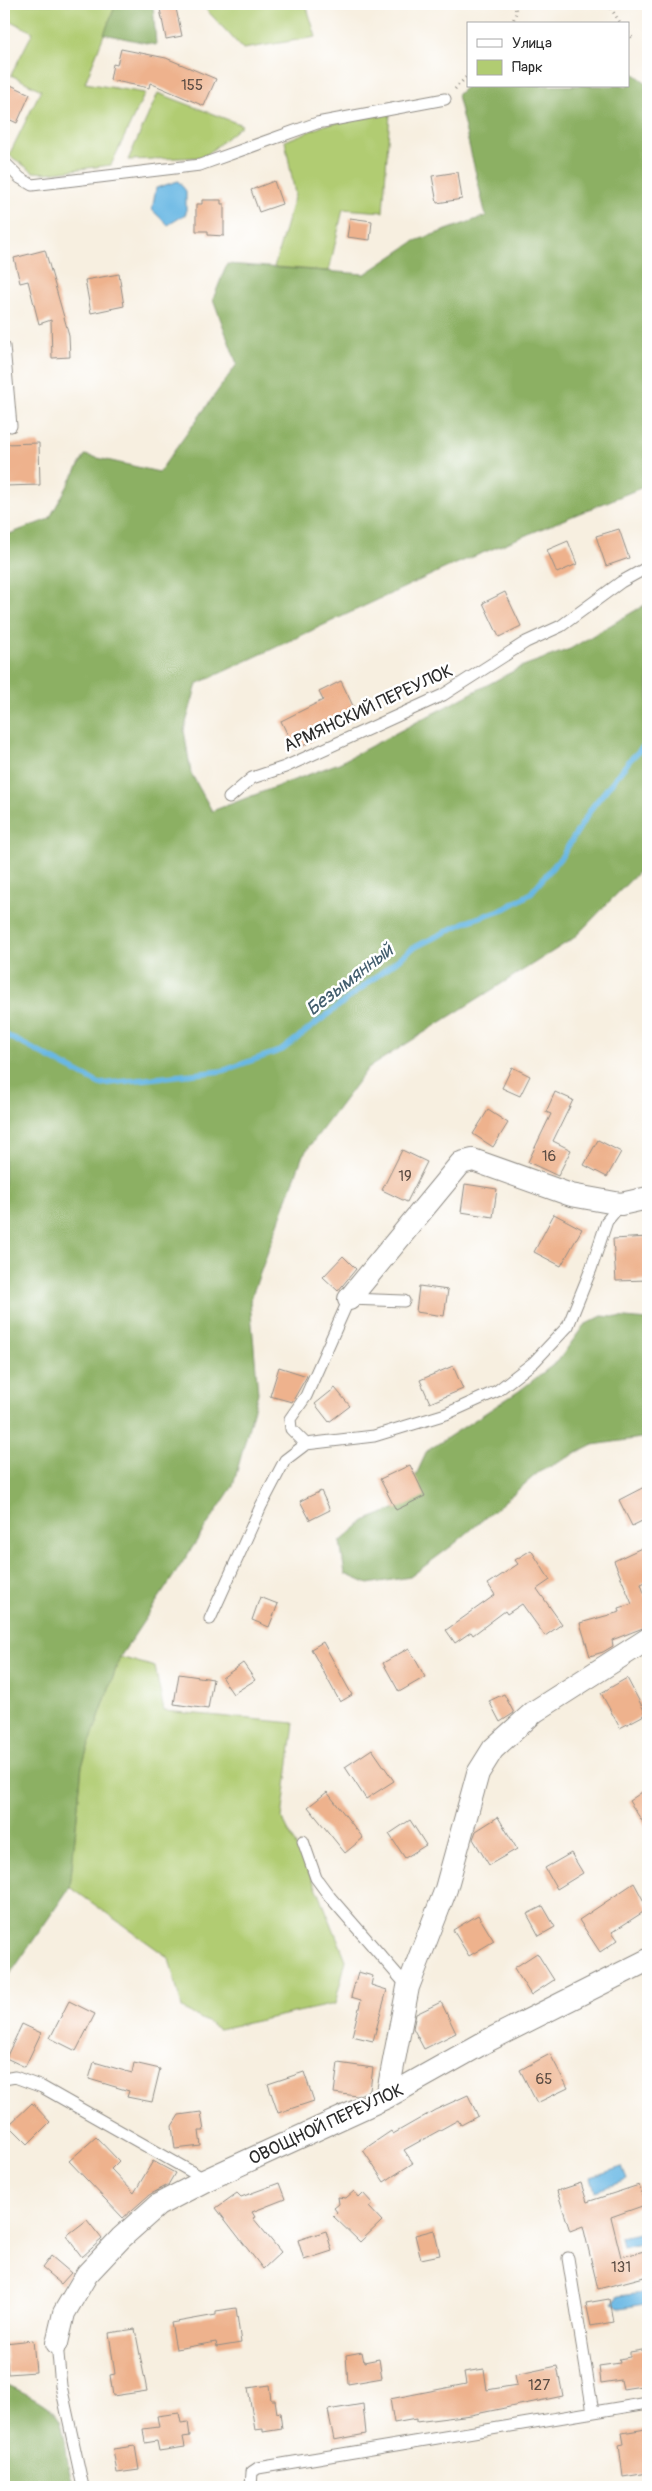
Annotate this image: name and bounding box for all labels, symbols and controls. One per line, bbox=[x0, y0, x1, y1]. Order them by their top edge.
legend bbox=[467, 22, 630, 88]
text: Улица bbox=[512, 34, 552, 53]
text: Парк bbox=[512, 58, 543, 77]
house number: 155 bbox=[181, 76, 203, 95]
street label: АРМЯНСКИЙ ПЕРЕУЛОК bbox=[280, 659, 457, 758]
water label: Безымянный bbox=[301, 937, 399, 1021]
house number: 16 bbox=[542, 1147, 556, 1166]
house number: 19 bbox=[398, 1167, 412, 1186]
house number: 65 bbox=[536, 2070, 552, 2089]
street label: ОВОЩНОЙ ПЕРЕУЛОК bbox=[245, 2078, 407, 2170]
house number: 131 bbox=[611, 2258, 631, 2277]
house number: 127 bbox=[528, 2376, 550, 2395]

